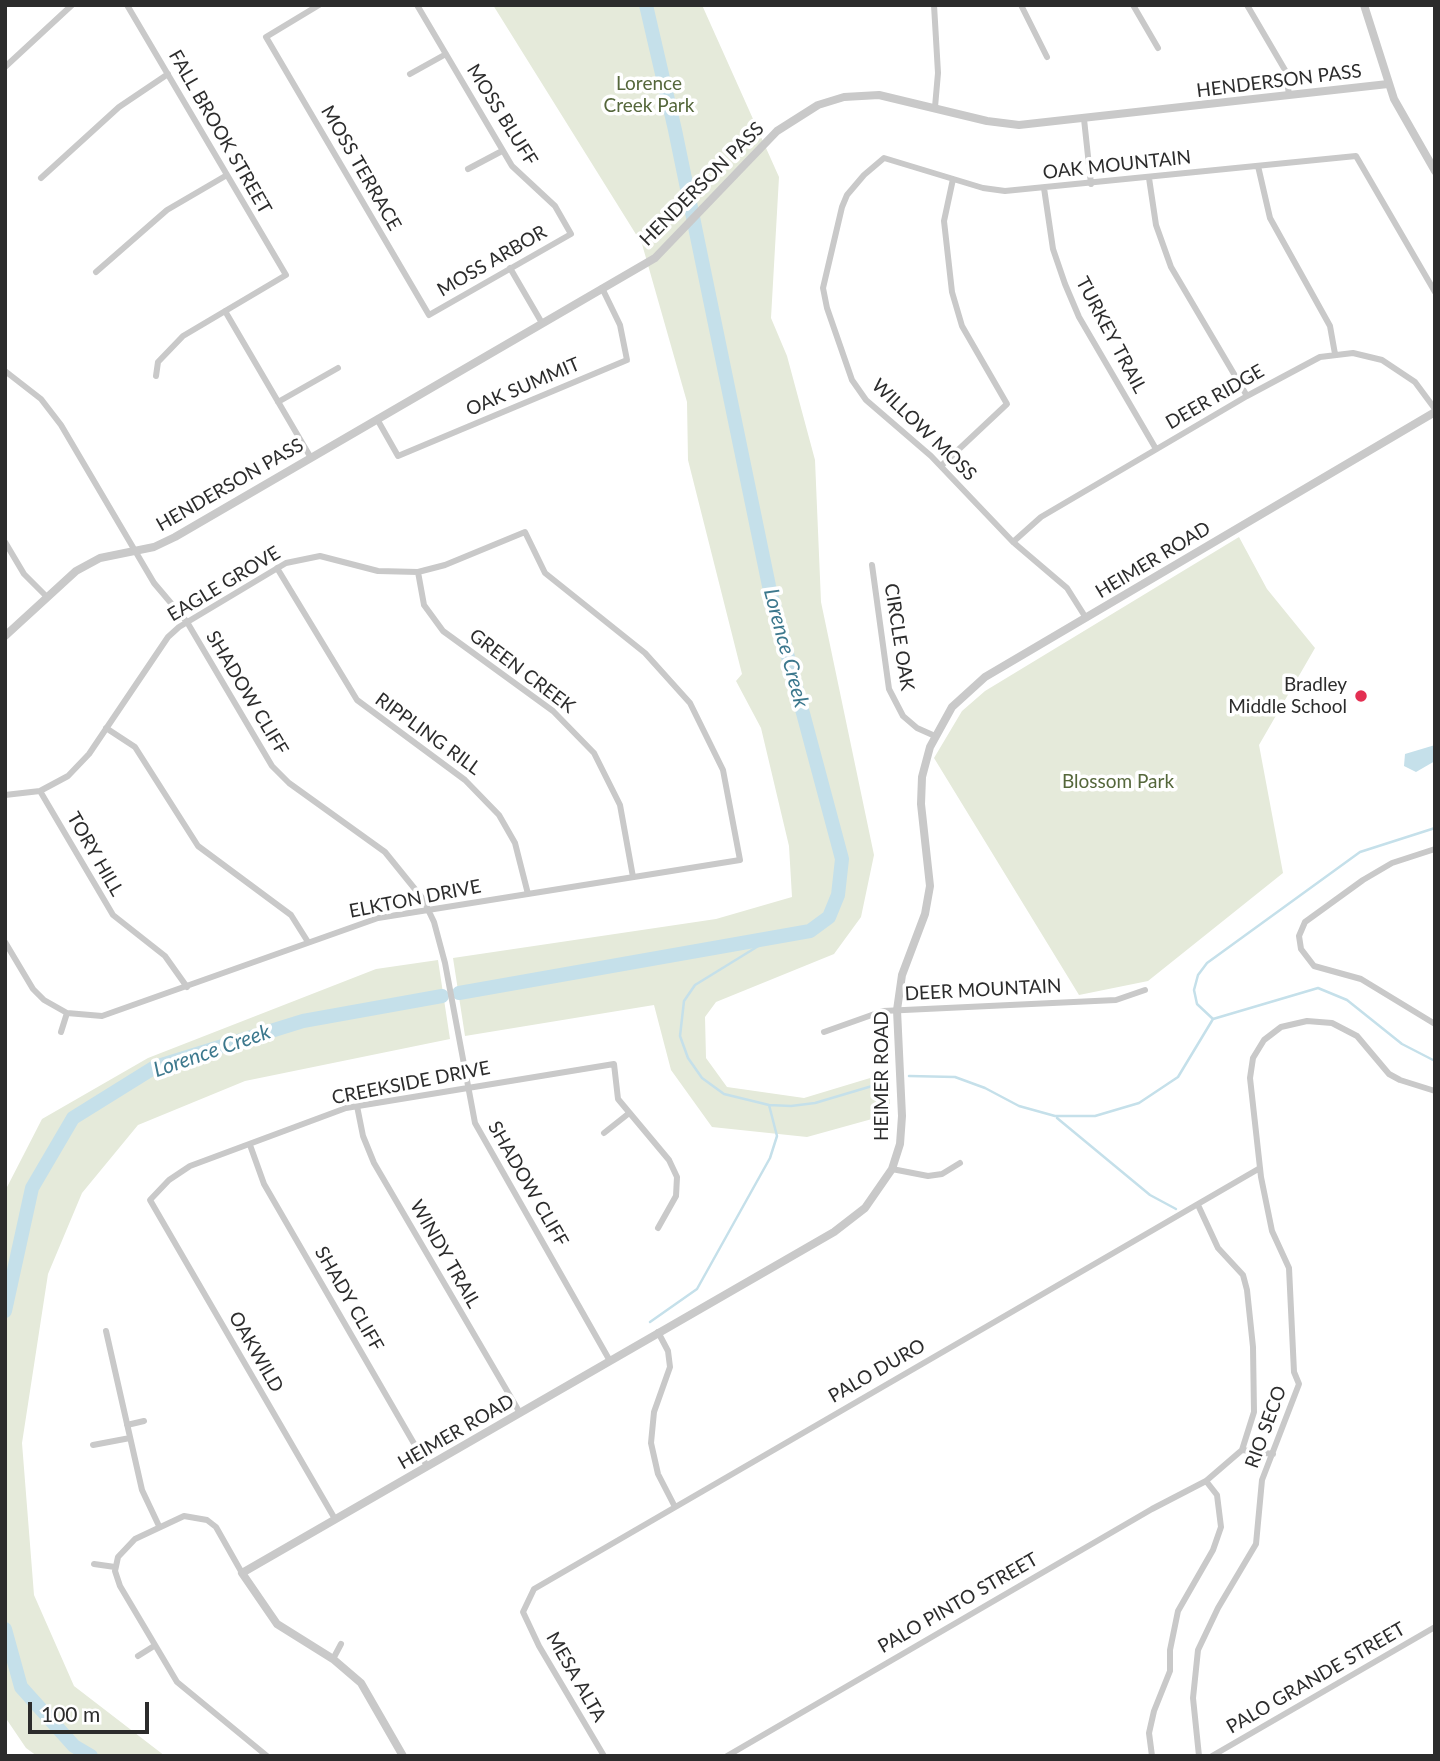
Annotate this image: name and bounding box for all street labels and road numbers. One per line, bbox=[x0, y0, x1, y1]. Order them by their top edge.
street label: FALL BROOK STREET bbox=[164, 46, 276, 218]
street label: MOSS BLUFF bbox=[462, 60, 542, 170]
street label: HENDERSON PASS bbox=[1195, 60, 1363, 102]
street label: MOSS TERRACE bbox=[316, 101, 406, 235]
street label: HENDERSON PASS bbox=[635, 117, 769, 251]
street label: OAK MOUNTAIN bbox=[1042, 146, 1192, 184]
street label: MOSS ARBOR bbox=[433, 221, 551, 301]
street label: TURKEY TRAIL bbox=[1071, 273, 1151, 397]
street label: OAK SUMMIT bbox=[463, 353, 583, 421]
street label: DEER RIDGE bbox=[1162, 360, 1268, 434]
street label: WILLOW MOSS bbox=[867, 374, 981, 486]
street label: HENDERSON PASS bbox=[152, 434, 308, 536]
street label: HEIMER ROAD bbox=[1091, 517, 1215, 603]
street label: EAGLE GROVE bbox=[164, 541, 284, 627]
street label: CIRCLE OAK bbox=[879, 582, 919, 692]
street label: GREEN CREEK bbox=[465, 624, 579, 718]
street label: SHADOW CLIFF bbox=[201, 627, 293, 759]
street label: RIPPLING RILL bbox=[371, 688, 485, 780]
street label: TORY HILL bbox=[62, 808, 128, 900]
street label: ELKTON DRIVE bbox=[347, 875, 483, 923]
street label: DEER MOUNTAIN bbox=[904, 975, 1062, 1005]
street label: HEIMER ROAD bbox=[871, 1011, 893, 1141]
street label: CREEKSIDE DRIVE bbox=[330, 1056, 492, 1110]
street label: SHADOW CLIFF bbox=[483, 1117, 573, 1251]
street label: WINDY TRAIL bbox=[405, 1196, 485, 1312]
street label: SHADY CLIFF bbox=[310, 1242, 388, 1356]
street label: OAKWILD bbox=[224, 1308, 288, 1396]
street label: PALO DURO bbox=[825, 1334, 929, 1408]
street label: RIO SECO bbox=[1241, 1383, 1291, 1471]
street label: HEIMER ROAD bbox=[394, 1390, 518, 1474]
street label: PALO PINTO STREET bbox=[874, 1548, 1042, 1658]
street label: PALO GRANDE STREET bbox=[1223, 1617, 1409, 1739]
street label: MESA ALTA bbox=[541, 1628, 611, 1726]

